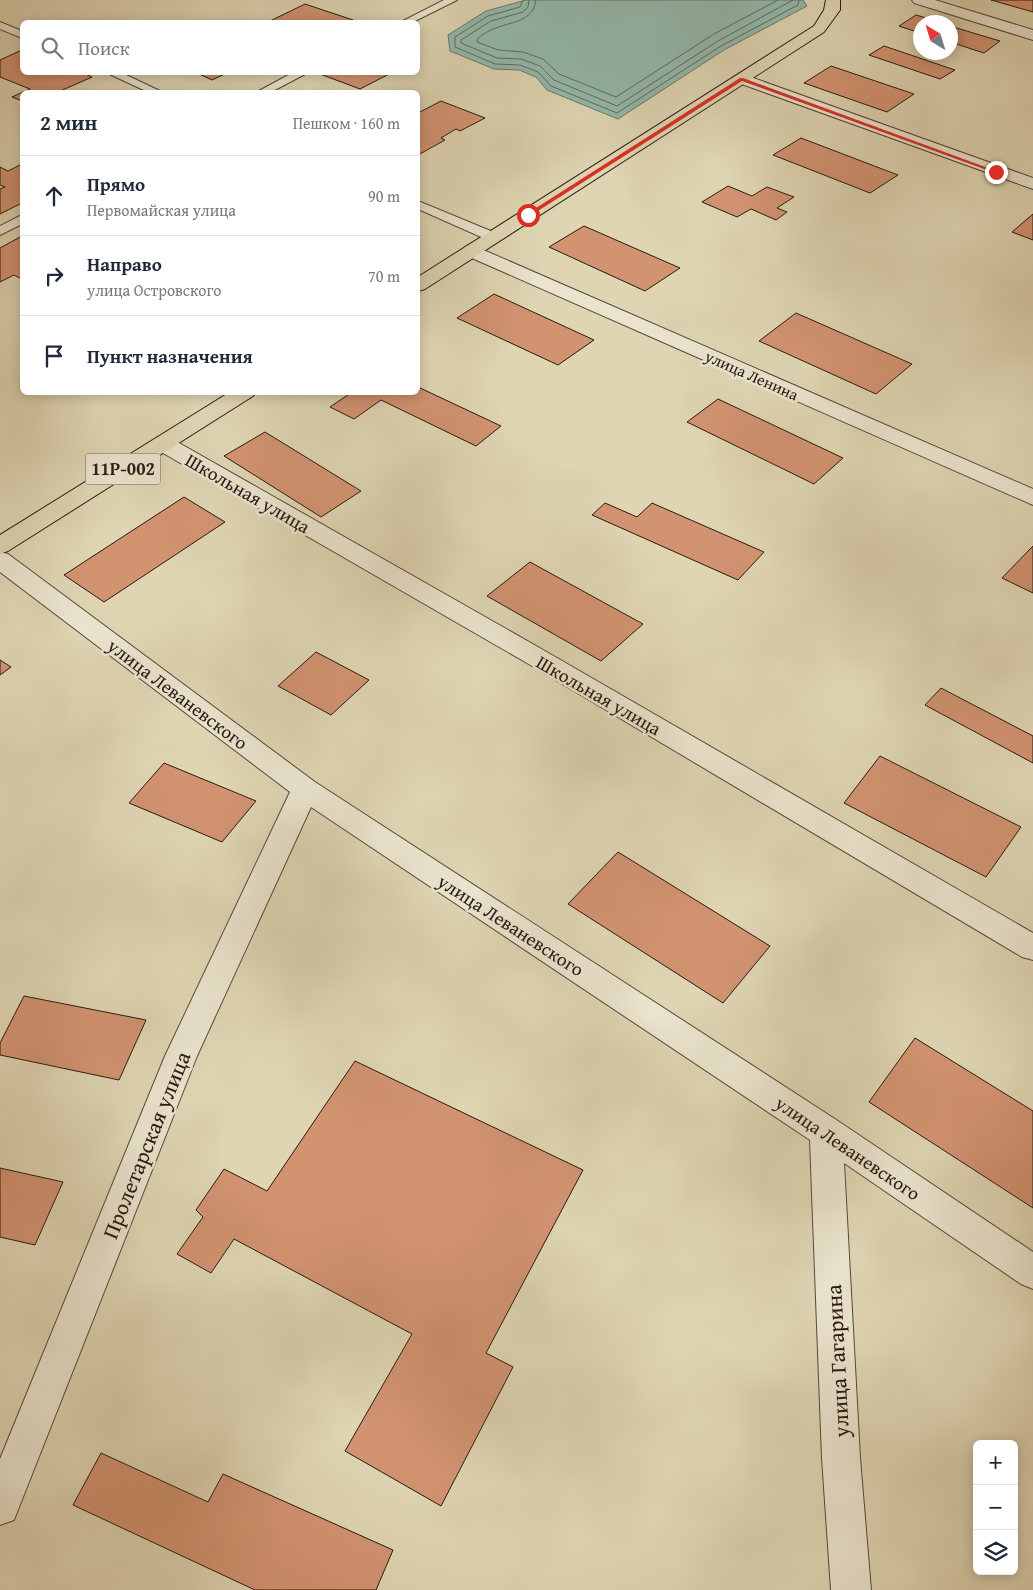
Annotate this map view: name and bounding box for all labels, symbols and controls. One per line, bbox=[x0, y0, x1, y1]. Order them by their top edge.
north arrow bbox=[913, 15, 958, 60]
search box bbox=[20, 20, 420, 75]
icon: search bbox=[38, 34, 66, 62]
text: Поиск bbox=[78, 34, 130, 62]
text: 2 мин bbox=[40, 107, 97, 138]
text: Пешком · 160 m bbox=[293, 111, 400, 135]
route end bbox=[985, 161, 1008, 184]
text: Прямо bbox=[87, 170, 145, 198]
icon: ahead bbox=[40, 182, 68, 210]
text: 90 m bbox=[368, 184, 400, 208]
text: Первомайская улица bbox=[87, 198, 236, 222]
route start bbox=[517, 204, 540, 227]
text: Направо bbox=[87, 250, 162, 278]
icon: right bbox=[40, 262, 68, 290]
text: 70 m bbox=[368, 264, 400, 288]
text: улица Островского bbox=[87, 278, 221, 302]
icon: arrive bbox=[40, 342, 68, 370]
text: Пункт назначения bbox=[87, 342, 253, 370]
street label: улица Ленина bbox=[700, 343, 803, 406]
street label: Школьная улица bbox=[180, 446, 316, 540]
road number: 11Р-002 bbox=[86, 454, 160, 484]
street label: улица Леваневского bbox=[101, 631, 254, 756]
street label: Школьная улица bbox=[531, 648, 667, 742]
street label: улица Леваневского bbox=[431, 866, 590, 983]
street label: Пролетарская улица bbox=[94, 1046, 198, 1244]
street label: улица Леваневского bbox=[769, 1088, 926, 1207]
street label: улица Гагарина bbox=[817, 1283, 857, 1439]
map controls bbox=[973, 1440, 1018, 1575]
button: + bbox=[973, 1440, 1018, 1485]
button: − bbox=[973, 1485, 1018, 1530]
button: layers bbox=[973, 1530, 1018, 1575]

